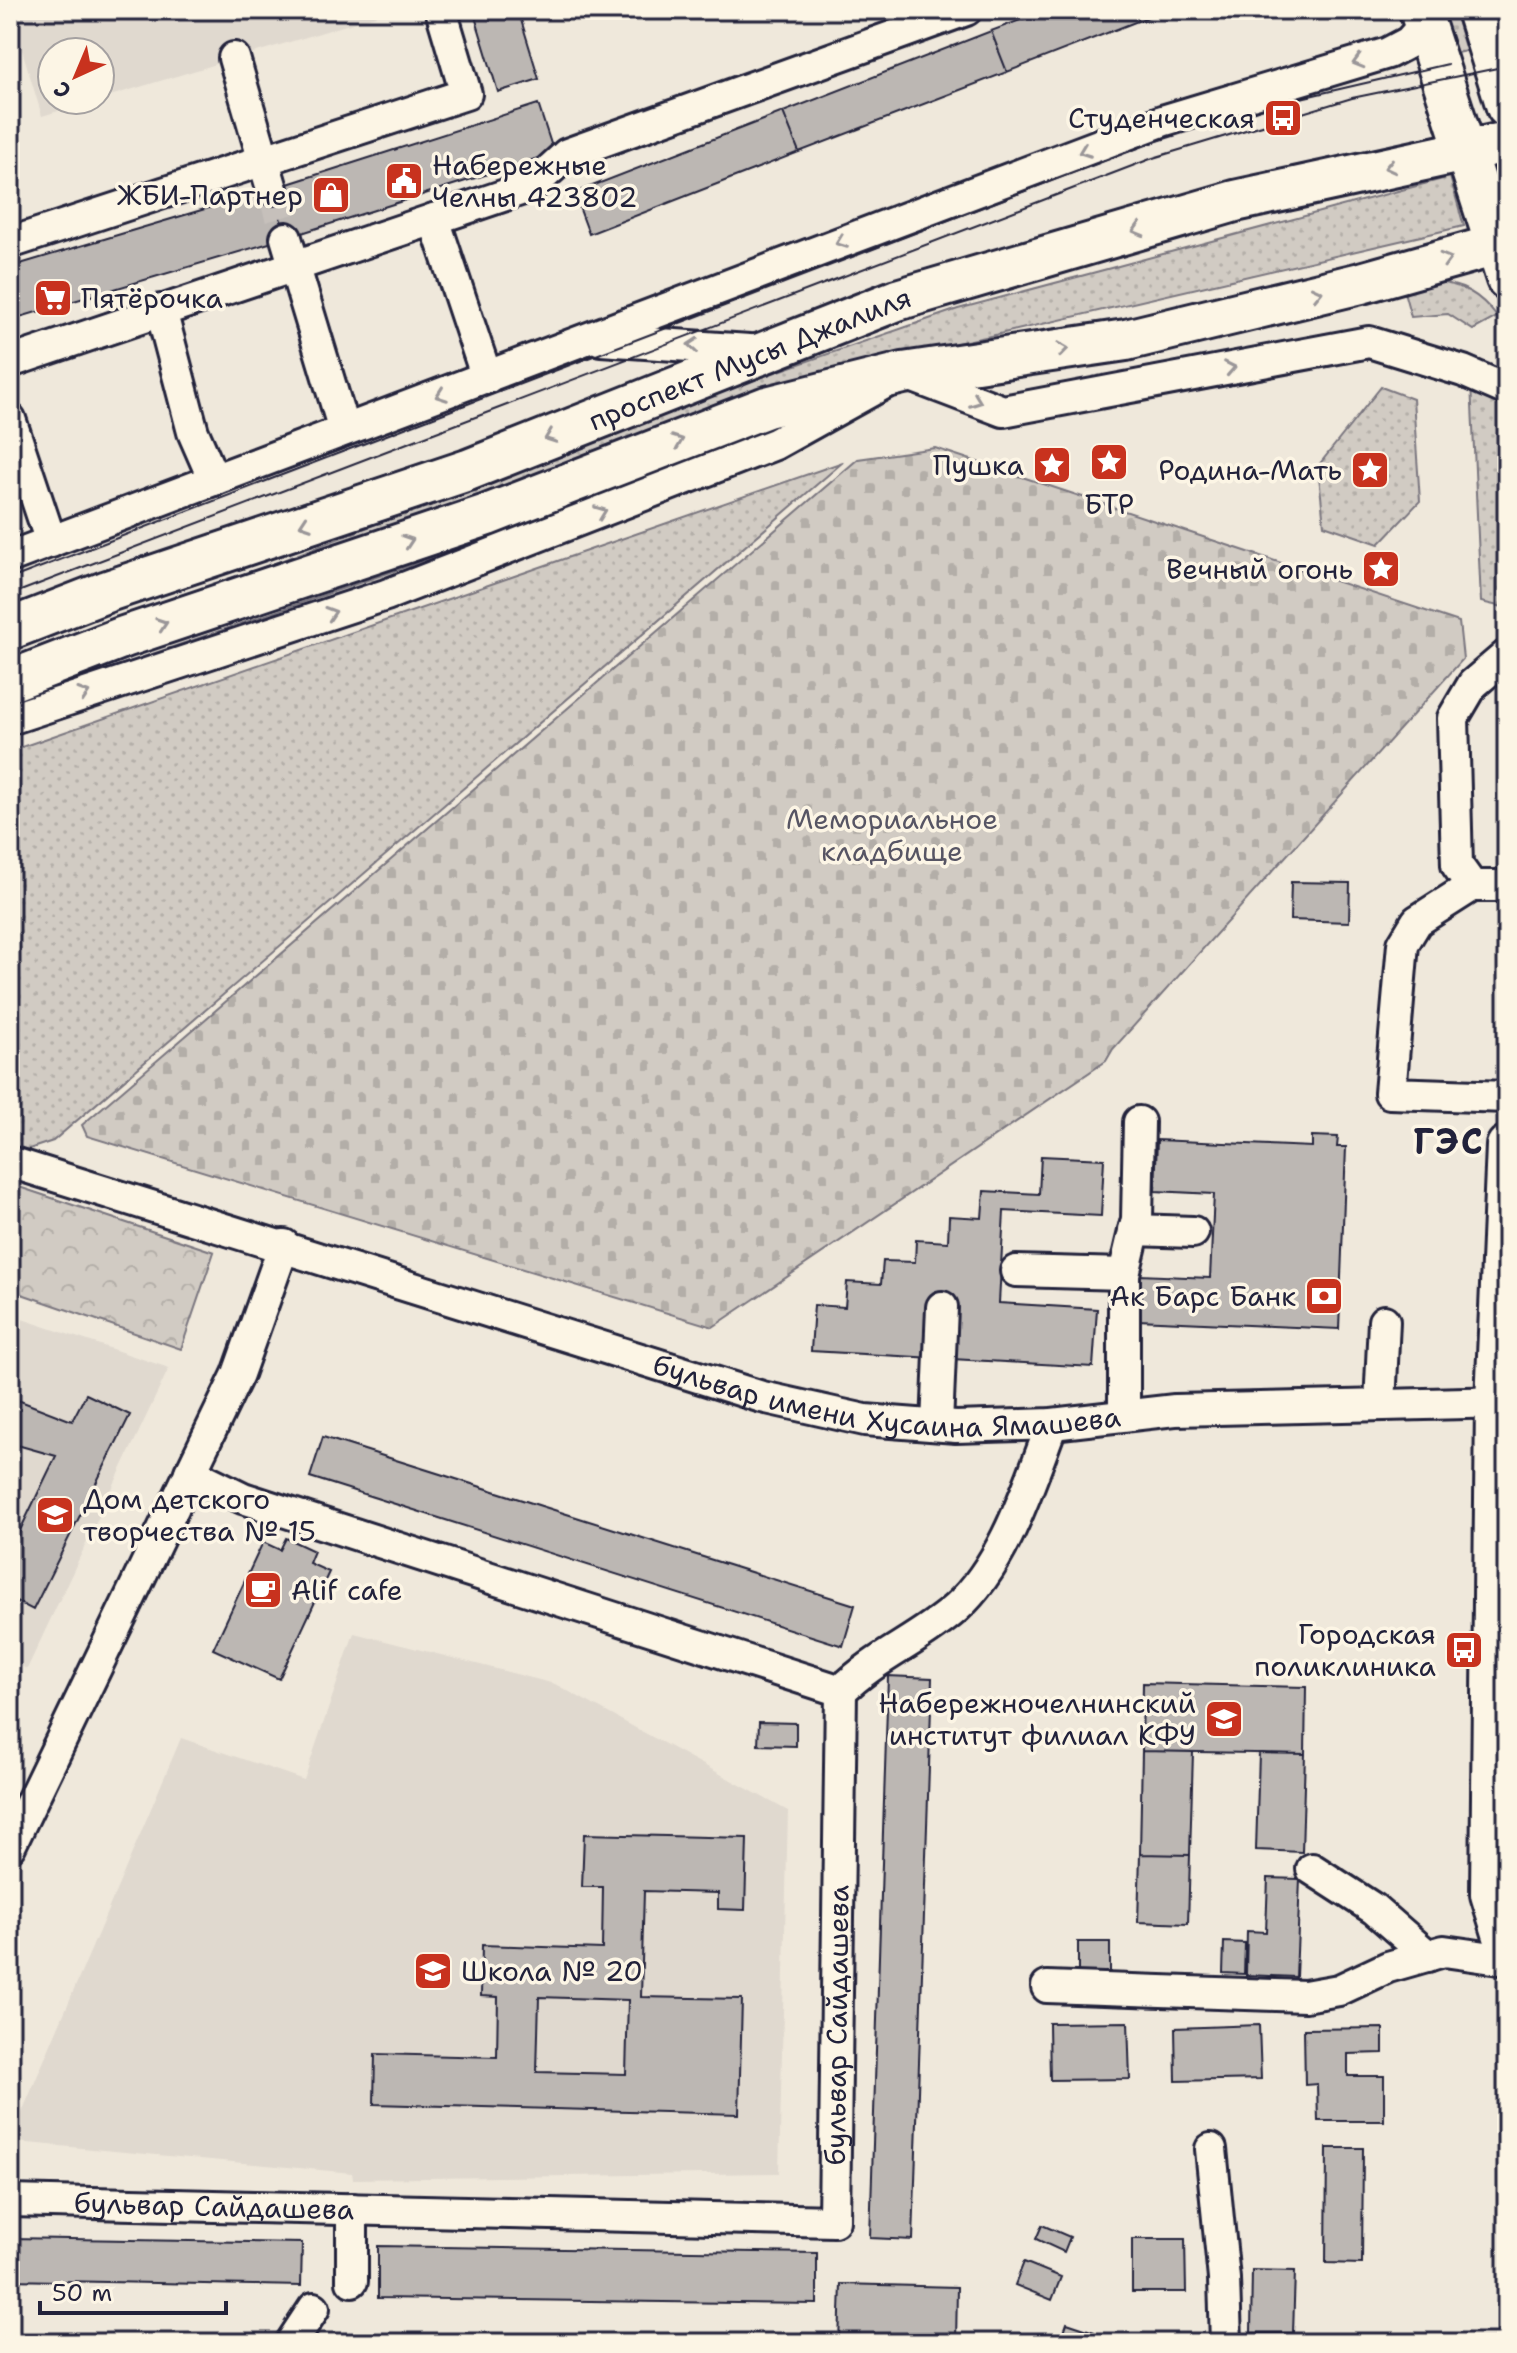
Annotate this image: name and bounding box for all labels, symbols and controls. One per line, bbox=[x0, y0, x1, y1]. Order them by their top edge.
north arrow bbox=[36, 36, 116, 116]
one-way arrow bbox=[1352, 53, 1366, 69]
text: С bbox=[48, 75, 77, 105]
bus stop icon: Студенческая bbox=[1262, 97, 1304, 139]
place label: Студенческая bbox=[1068, 99, 1255, 137]
one-way arrow bbox=[1078, 141, 1092, 158]
place label: Набережные Челны 423802 bbox=[432, 146, 637, 216]
one-way arrow bbox=[1384, 158, 1397, 175]
public building icon: Набережные Челны 423802 bbox=[383, 160, 425, 202]
shop icon: ЖБИ-Партнер bbox=[310, 174, 352, 216]
place label: ЖБИ-Партнер bbox=[117, 176, 303, 214]
one-way arrow bbox=[1131, 221, 1145, 237]
one-way arrow bbox=[835, 232, 849, 249]
one-way arrow bbox=[1439, 252, 1453, 269]
supermarket icon: Пятёрочка bbox=[32, 277, 74, 319]
street label: проспект Мусы Джалиля bbox=[583, 278, 916, 439]
place label: Пятёрочка bbox=[81, 279, 223, 317]
one-way arrow bbox=[1309, 285, 1323, 302]
one-way arrow bbox=[686, 337, 699, 354]
one-way arrow bbox=[1056, 341, 1070, 358]
one-way arrow bbox=[1223, 361, 1236, 378]
one-way arrow bbox=[435, 385, 449, 401]
one-way arrow bbox=[968, 391, 982, 408]
one-way arrow bbox=[544, 428, 558, 444]
one-way arrow bbox=[670, 434, 684, 451]
place icon: БТР bbox=[1088, 441, 1130, 483]
place icon: Пушка bbox=[1031, 444, 1073, 486]
place label: Пушка bbox=[933, 446, 1024, 484]
place icon: Родина-Мать bbox=[1349, 449, 1391, 491]
place label: Родина-Мать bbox=[1158, 451, 1342, 489]
place label: БТР bbox=[1084, 485, 1134, 523]
one-way arrow bbox=[593, 505, 607, 522]
one-way arrow bbox=[299, 515, 313, 531]
one-way arrow bbox=[401, 535, 415, 551]
place icon: Вечный огонь bbox=[1360, 548, 1402, 590]
place label: Вечный огонь bbox=[1166, 550, 1353, 588]
one-way arrow bbox=[323, 606, 337, 622]
one-way arrow bbox=[154, 618, 168, 634]
one-way arrow bbox=[76, 687, 90, 703]
park label: Мемориальное кладбище bbox=[786, 800, 998, 870]
district label: ГЭС bbox=[1413, 1117, 1485, 1166]
bank icon: Ак Барс Банк bbox=[1303, 1275, 1345, 1317]
place label: Ак Барс Банк bbox=[1110, 1277, 1296, 1315]
street label: бульвар имени Хусаина Ямашева bbox=[648, 1345, 1123, 1446]
place label: Дом детского творчества № 15 bbox=[83, 1480, 316, 1550]
school or university icon: Дом детского творчества № 15 bbox=[34, 1494, 76, 1536]
cafe icon: Alif cafe bbox=[242, 1569, 284, 1611]
place label: Alif cafe bbox=[291, 1571, 403, 1609]
place label: Городская поликлиника bbox=[1254, 1615, 1436, 1685]
bus stop icon: Городская поликлиника bbox=[1443, 1629, 1485, 1671]
place label: Набережночелнинский институт филиал КФУ bbox=[878, 1684, 1196, 1754]
school or university icon: Набережночелнинский институт филиал КФУ bbox=[1203, 1698, 1245, 1740]
street label: бульвар Сайдашева bbox=[816, 1885, 857, 2166]
school or university icon: Школа № 20 bbox=[412, 1950, 454, 1992]
place label: Школа № 20 bbox=[461, 1952, 643, 1990]
street label: бульвар Сайдашева bbox=[73, 2184, 355, 2228]
scale bar bbox=[40, 2265, 226, 2315]
text: 50 m bbox=[52, 2277, 112, 2309]

